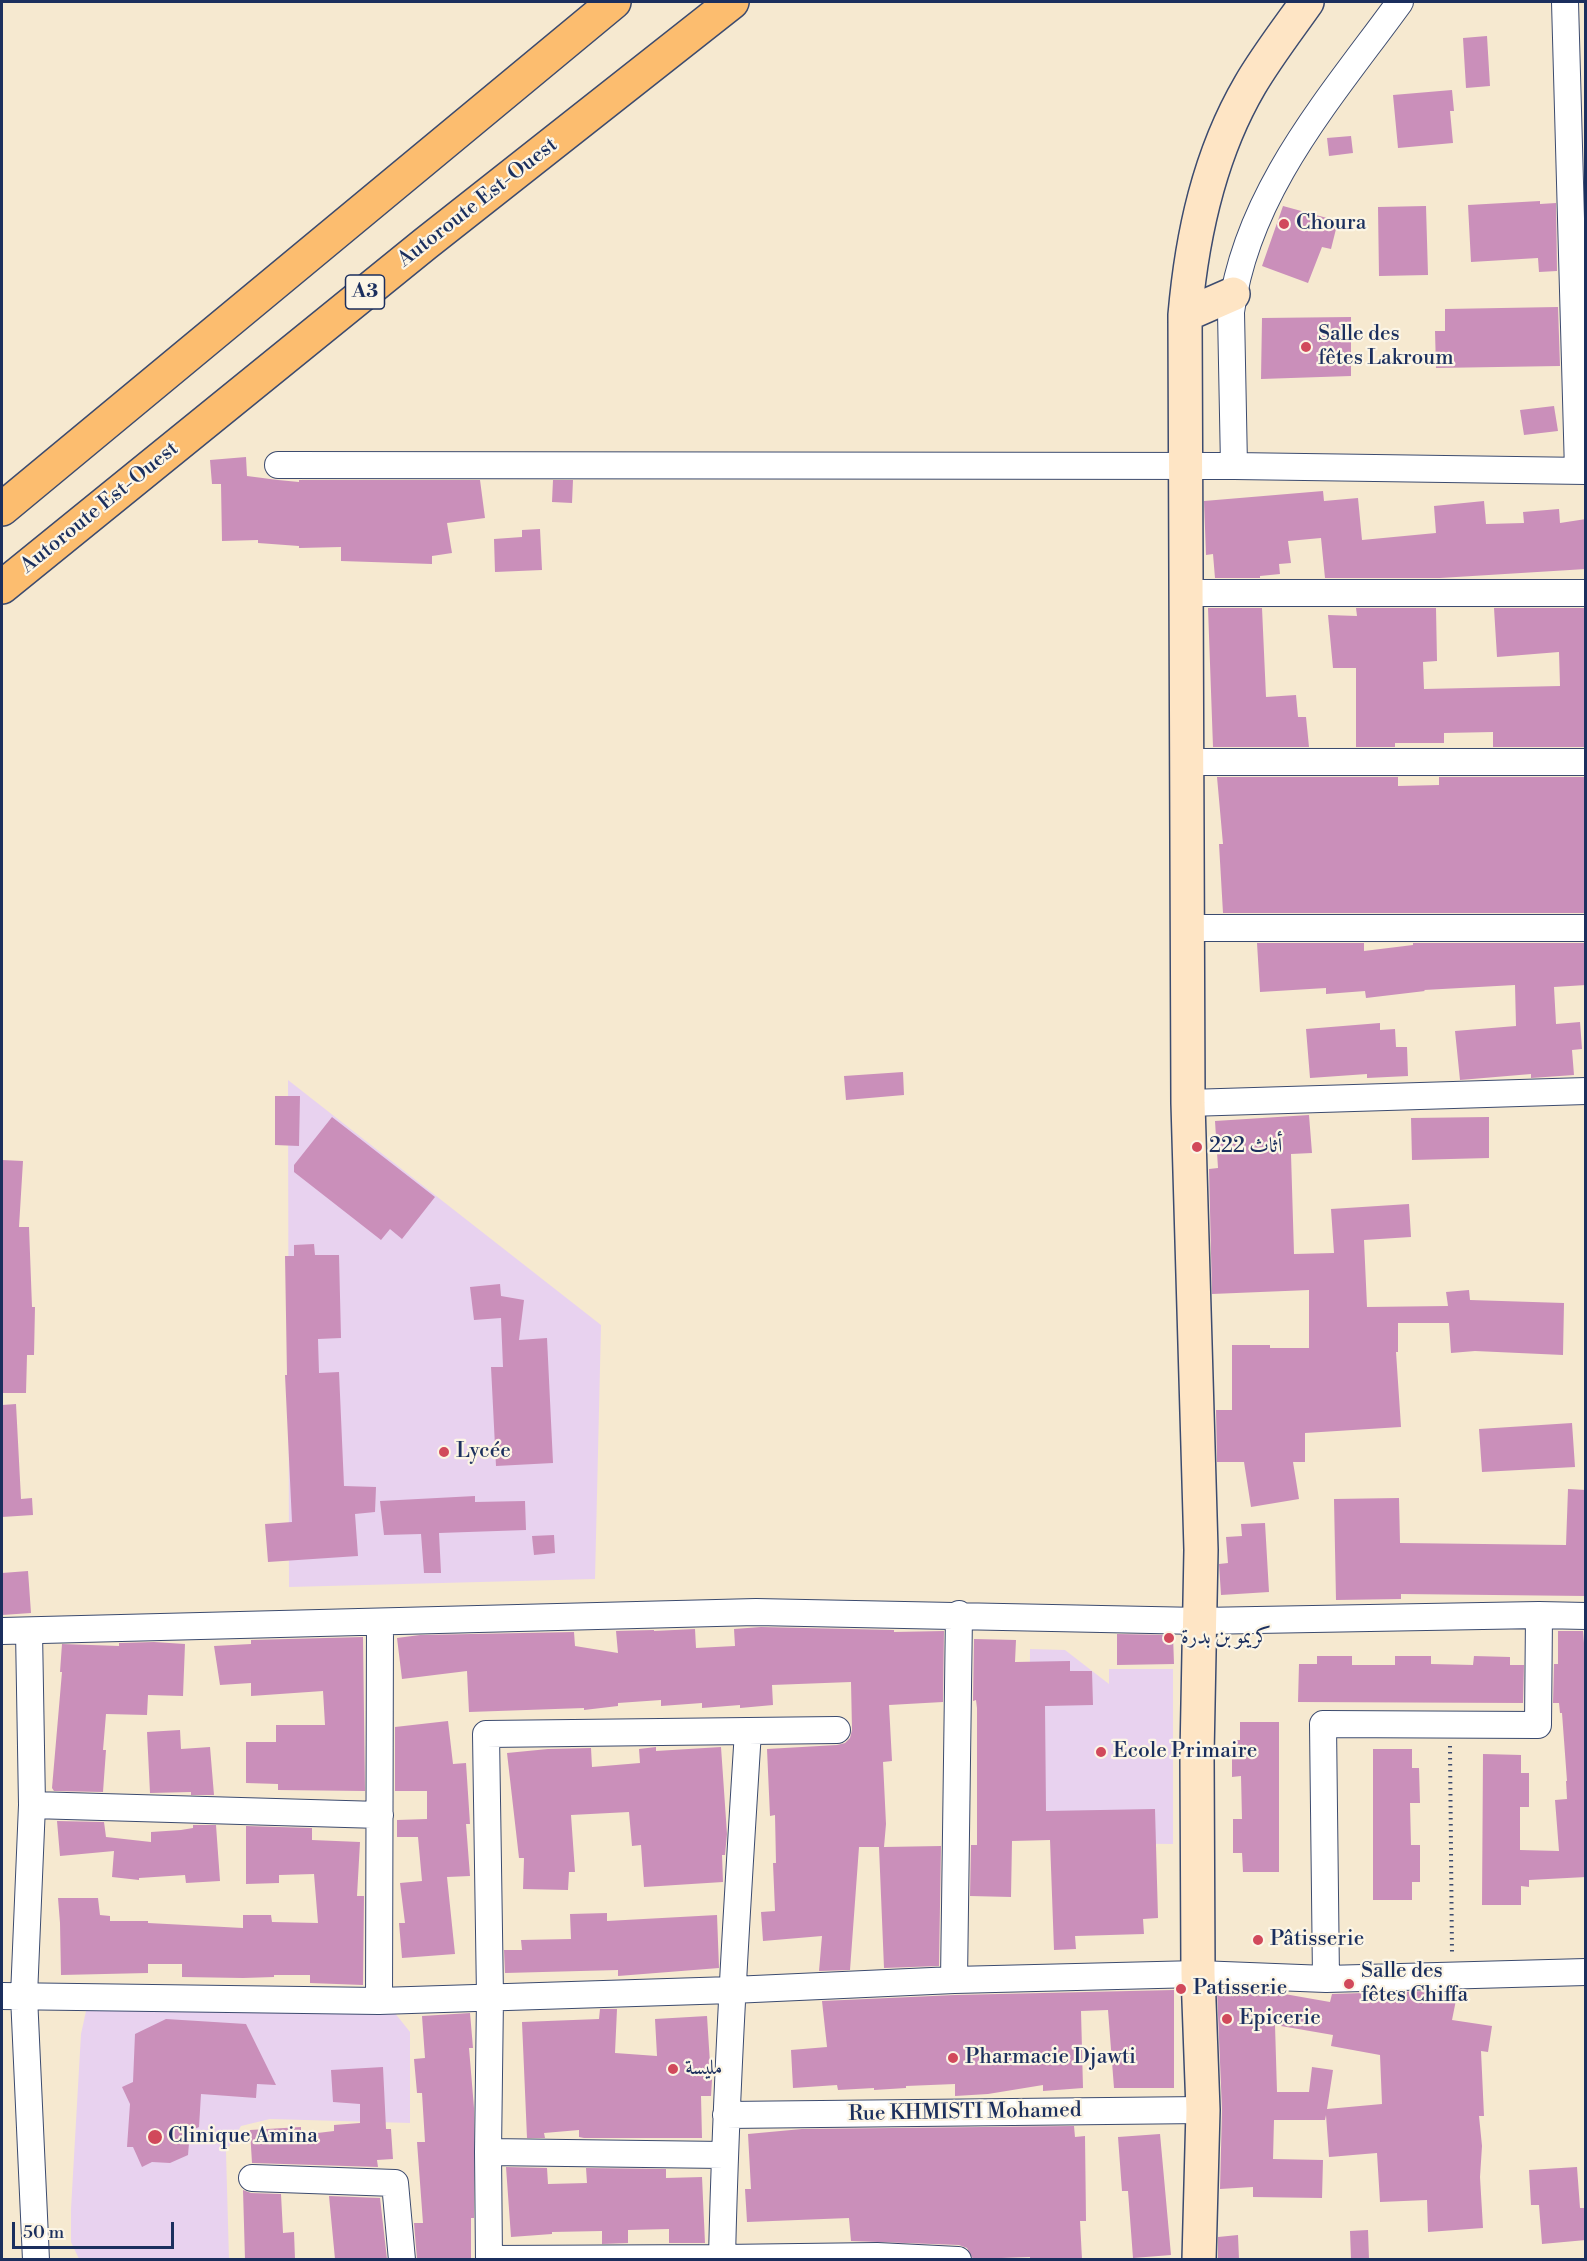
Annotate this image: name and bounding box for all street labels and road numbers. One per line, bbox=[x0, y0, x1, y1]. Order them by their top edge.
street label: Autoroute Est-Ouest bbox=[393, 133, 563, 273]
road number: A3 bbox=[346, 275, 385, 309]
street label: Autoroute Est-Ouest bbox=[16, 437, 184, 579]
street label: Rue KHMISTI Mohamed bbox=[848, 2098, 1082, 2128]

